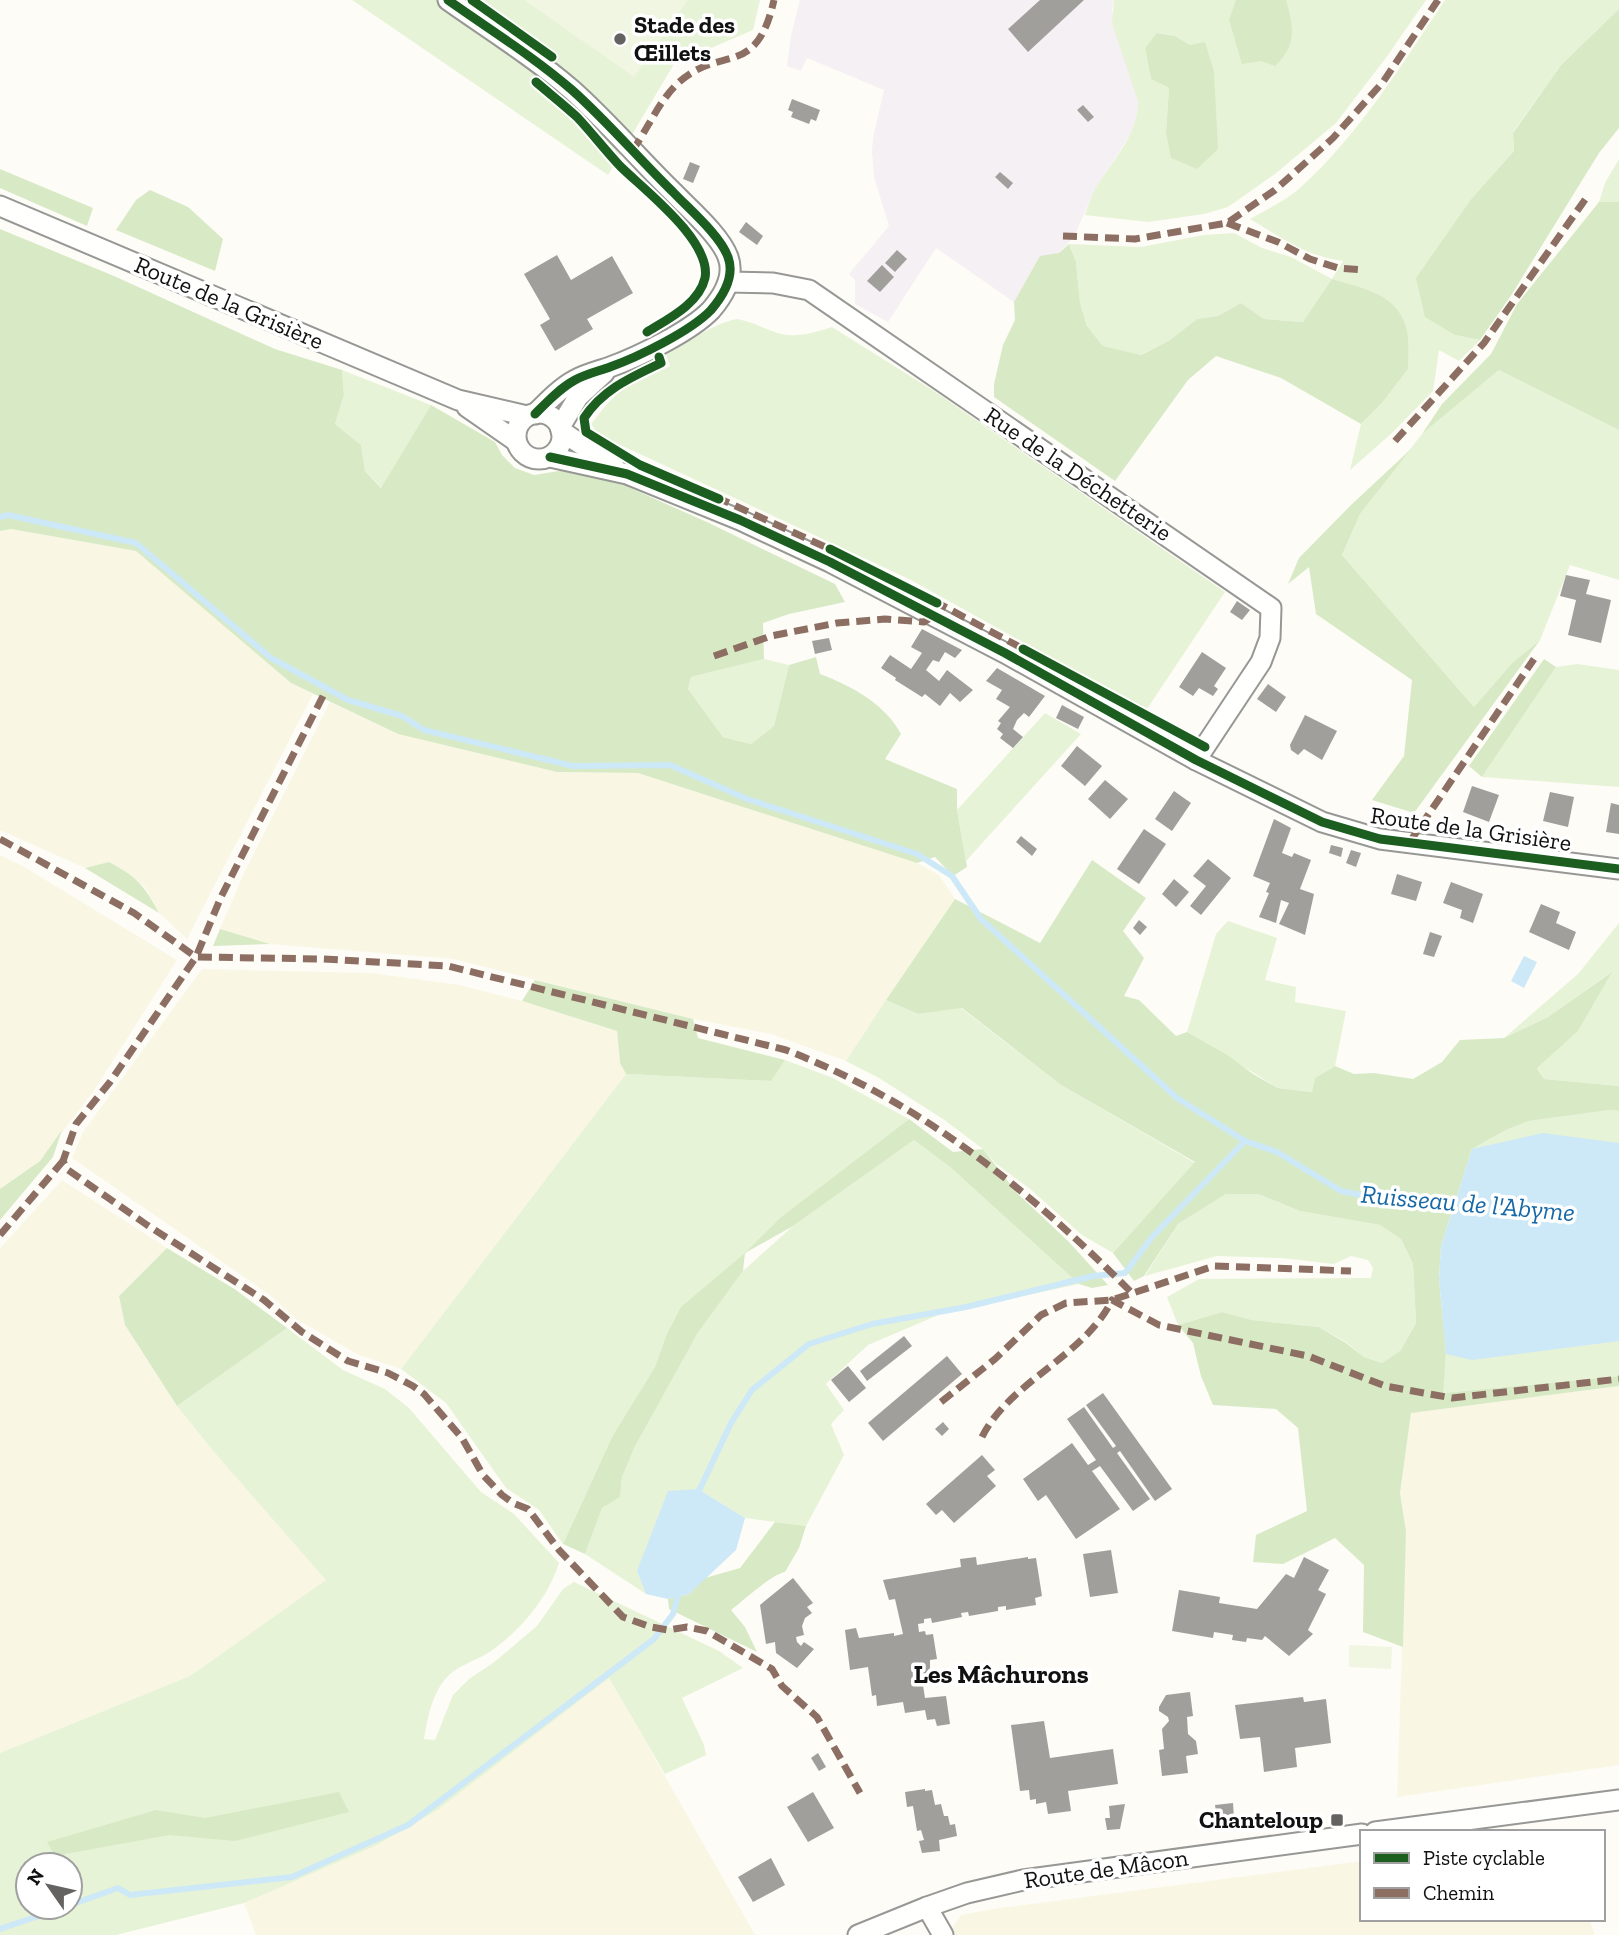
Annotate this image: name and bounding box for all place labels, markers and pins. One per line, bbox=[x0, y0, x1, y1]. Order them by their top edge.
place label: Stade des Œillets bbox=[634, 10, 735, 67]
marker: Stade des Œillets bbox=[612, 31, 628, 47]
place label: Chanteloup bbox=[1199, 1805, 1323, 1834]
marker: Chanteloup bbox=[1329, 1812, 1345, 1828]

